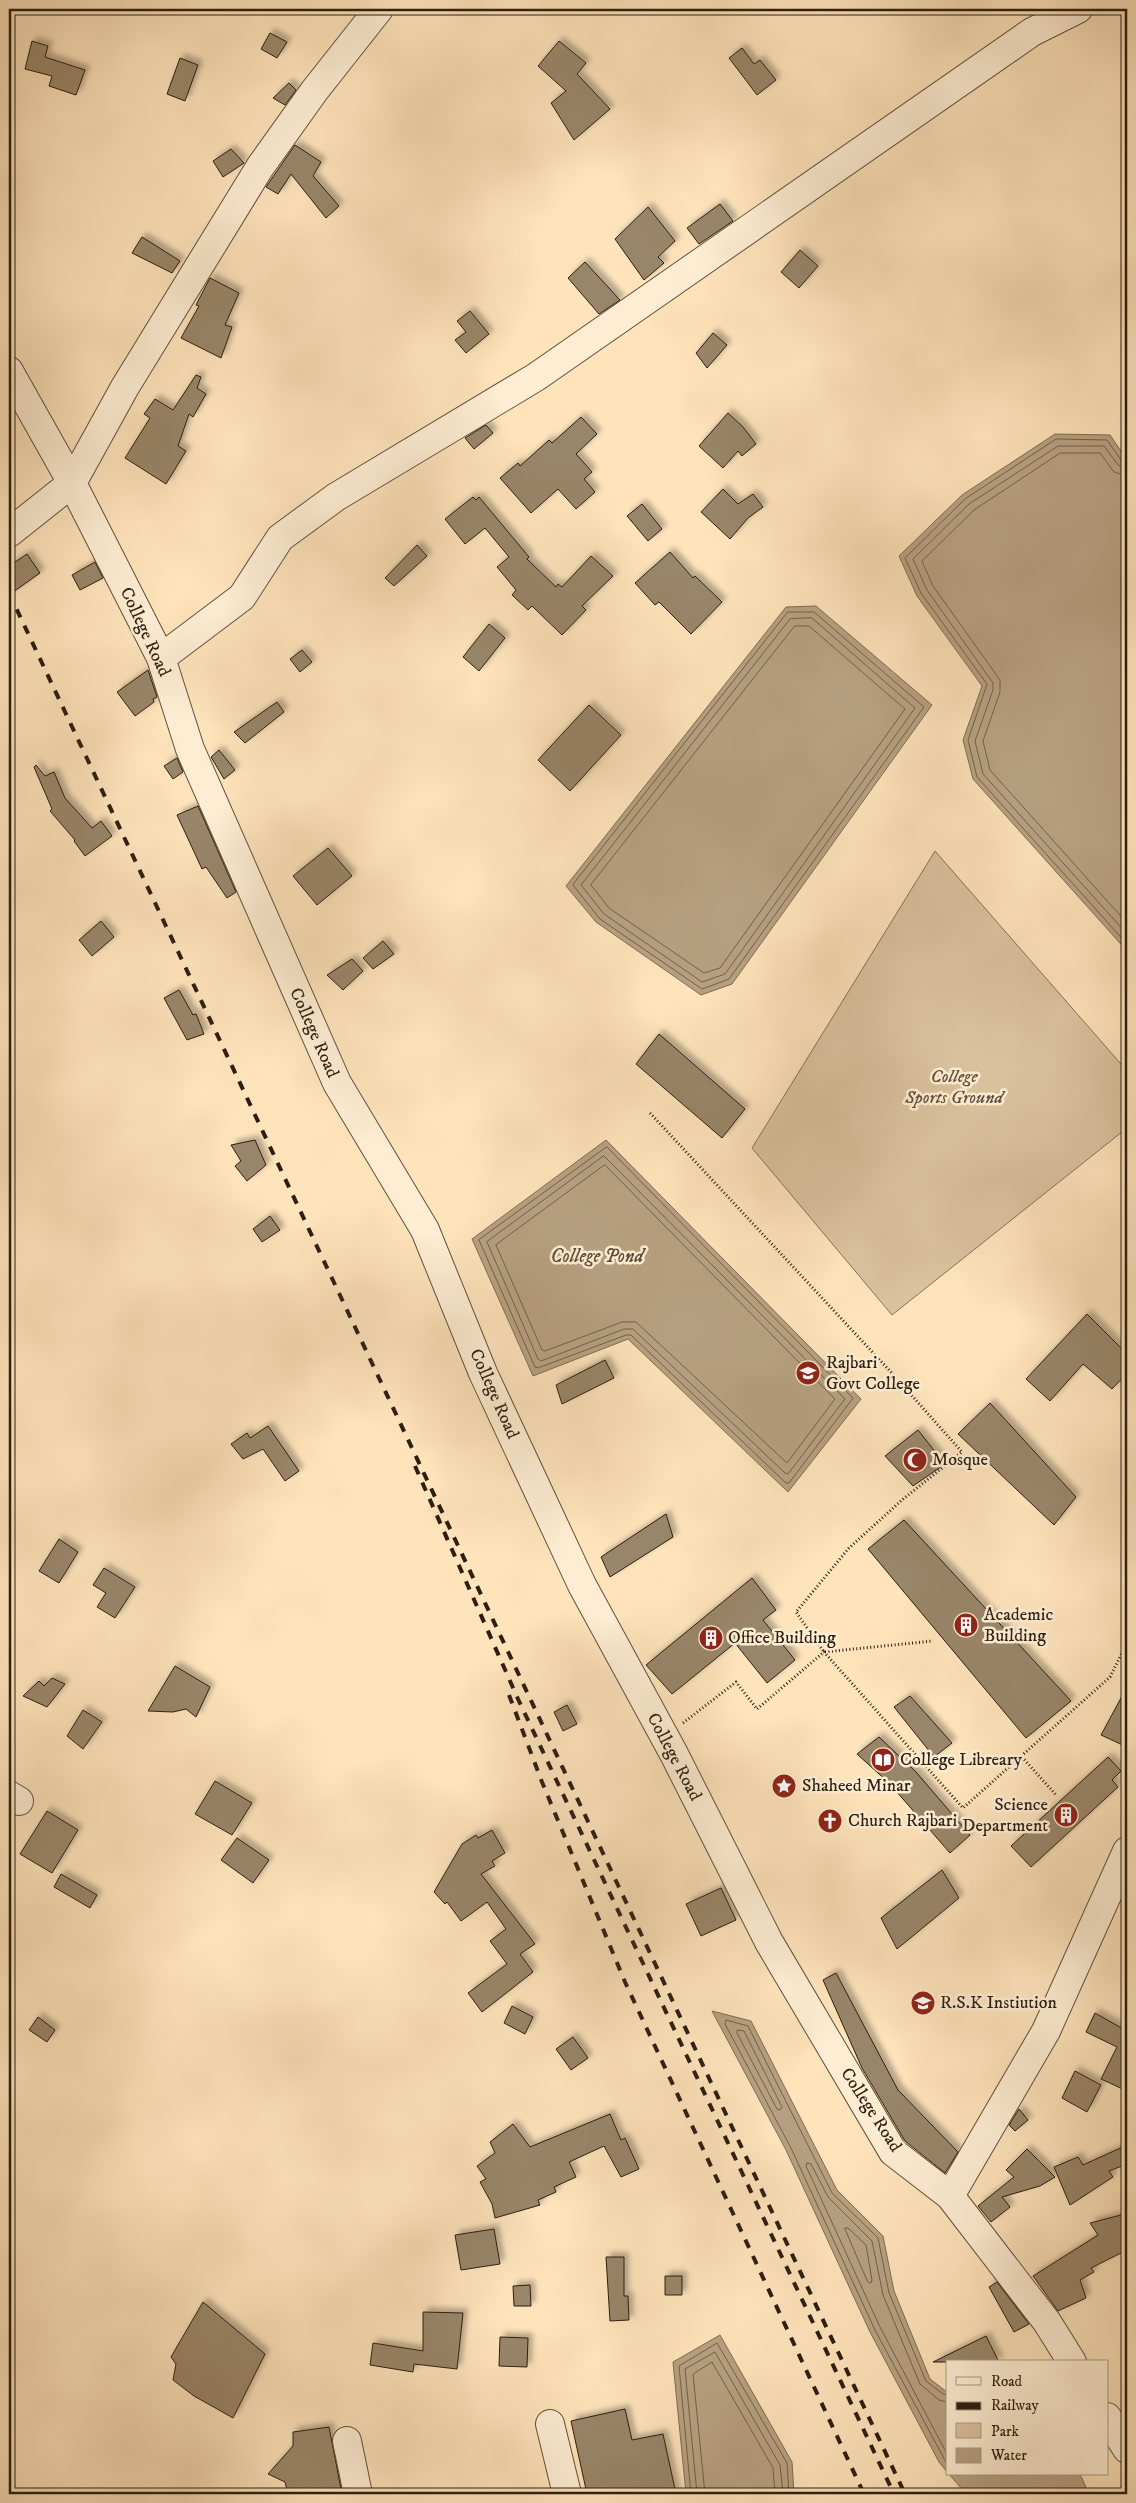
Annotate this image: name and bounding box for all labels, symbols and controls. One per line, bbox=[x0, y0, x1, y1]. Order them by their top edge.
street label: College Road bbox=[115, 584, 175, 680]
street label: College Road bbox=[284, 985, 344, 1081]
park label: College Sports Ground bbox=[904, 1066, 1005, 1109]
water label: College Pond bbox=[551, 1245, 646, 1268]
street label: College Road bbox=[464, 1346, 524, 1442]
place label: Rajbari Govt College bbox=[826, 1352, 920, 1395]
school or university icon: Rajbari Govt College bbox=[795, 1360, 821, 1386]
mosque icon: Mosque bbox=[902, 1447, 928, 1473]
place label: Mosque bbox=[932, 1449, 988, 1471]
place label: Academic Building bbox=[984, 1604, 1053, 1647]
building icon: Academic Building bbox=[953, 1612, 979, 1638]
building icon: Office Building bbox=[698, 1625, 724, 1651]
place label: Office Building bbox=[728, 1627, 836, 1649]
street label: College Road bbox=[642, 1709, 706, 1805]
library icon: College Libreary bbox=[870, 1747, 896, 1773]
place label: College Libreary bbox=[900, 1749, 1022, 1771]
place icon: Shaheed Minar bbox=[771, 1773, 797, 1799]
place label: Shaheed Minar bbox=[802, 1775, 911, 1797]
place label: Science Department bbox=[962, 1794, 1048, 1837]
building icon: Science Department bbox=[1053, 1802, 1079, 1828]
church icon: Church Rajbari bbox=[817, 1808, 843, 1834]
place label: Church Rajbari bbox=[848, 1810, 957, 1832]
school or university icon: R.S.K Instiution bbox=[910, 1990, 936, 2016]
place label: R.S.K Instiution bbox=[940, 1992, 1057, 2014]
street label: College Road bbox=[836, 2064, 906, 2156]
legend bbox=[946, 2360, 1108, 2476]
text: Road bbox=[991, 2372, 1023, 2391]
text: Railway bbox=[991, 2396, 1039, 2415]
text: Park bbox=[991, 2422, 1020, 2441]
text: Water bbox=[990, 2446, 1027, 2465]

